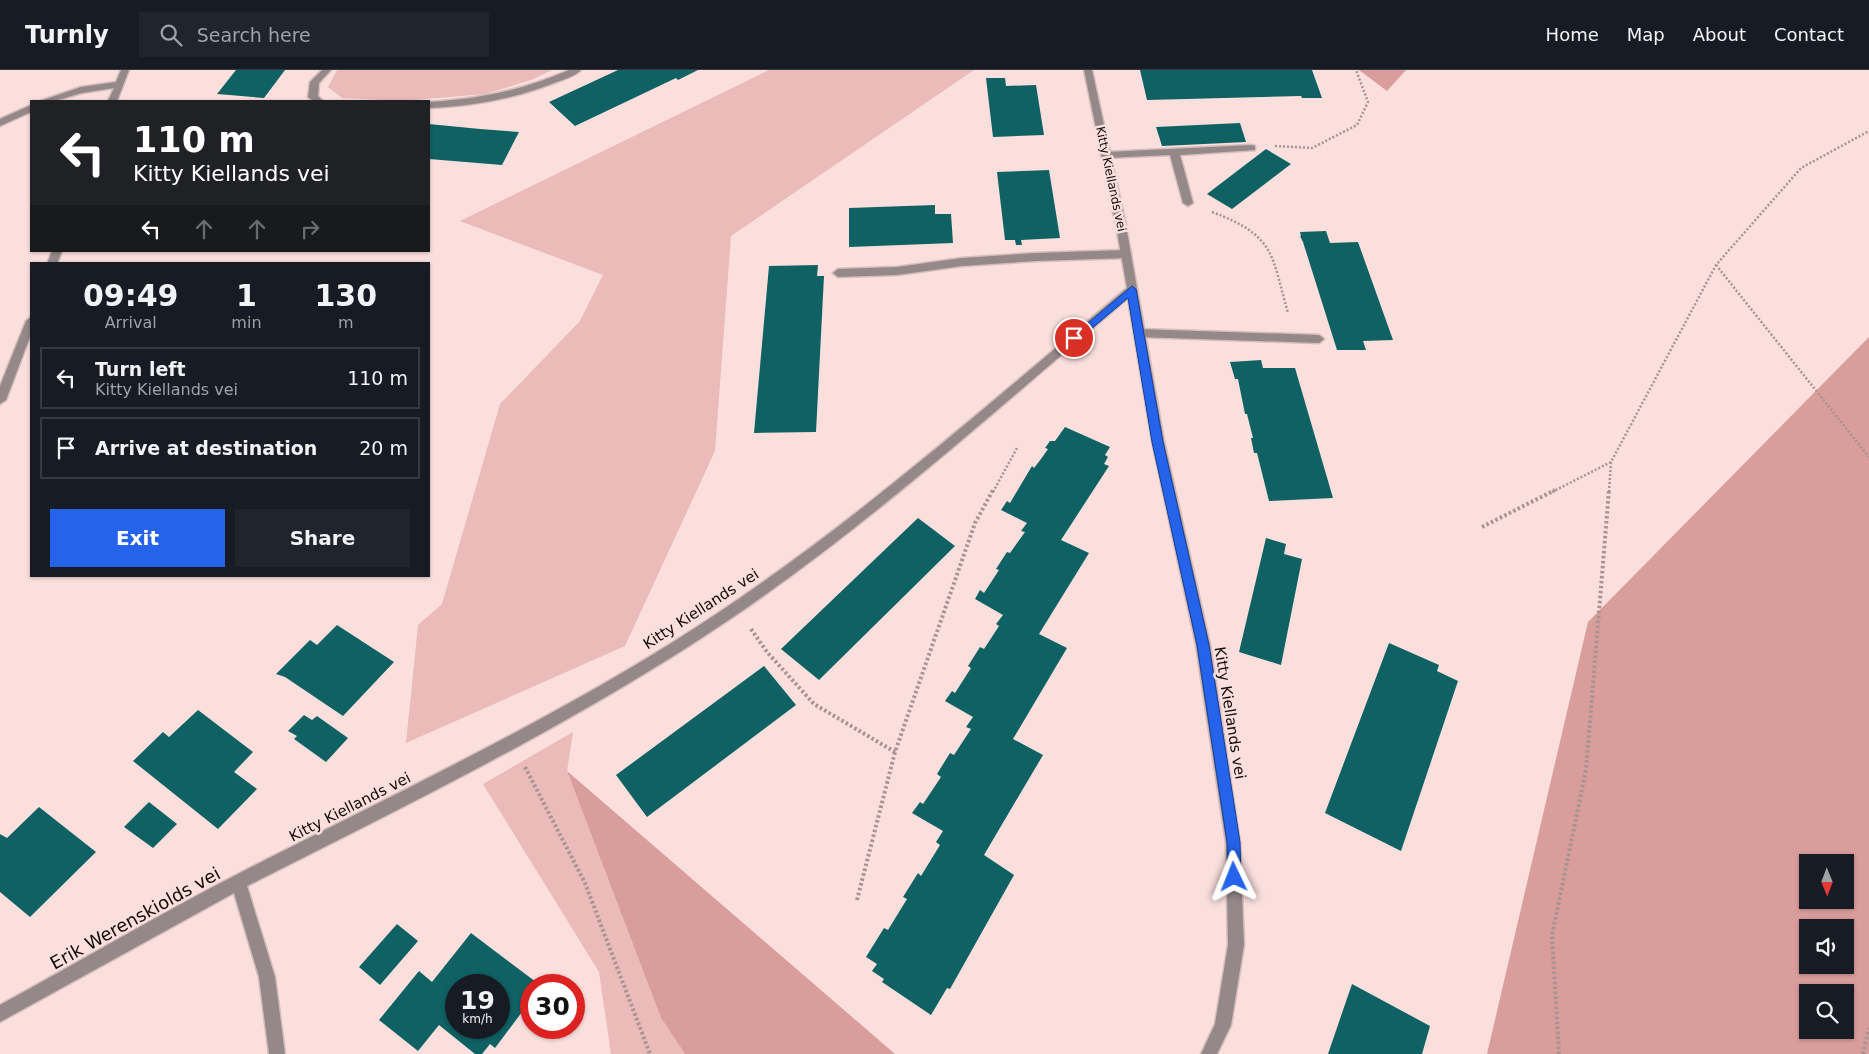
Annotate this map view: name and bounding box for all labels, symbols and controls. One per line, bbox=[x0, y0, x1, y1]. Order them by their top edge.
search box bbox=[139, 12, 489, 57]
text: Turnly bbox=[25, 21, 109, 49]
icon: search bbox=[157, 21, 185, 49]
text: Search here bbox=[197, 24, 311, 46]
text: Home bbox=[1546, 24, 1599, 45]
text: Map bbox=[1627, 24, 1665, 45]
text: About bbox=[1693, 24, 1746, 45]
text: Contact bbox=[1774, 24, 1844, 45]
icon: left bbox=[50, 120, 115, 185]
text: 110 m bbox=[133, 120, 255, 160]
street label: Kitty Kiellands vei bbox=[1093, 125, 1129, 233]
text: Kitty Kiellands vei bbox=[133, 161, 330, 186]
icon: left bbox=[137, 215, 165, 243]
icon: ahead bbox=[190, 215, 218, 243]
icon: ahead bbox=[243, 215, 271, 243]
icon: right bbox=[296, 215, 324, 243]
text: 09:49 bbox=[83, 278, 178, 313]
text: 1 bbox=[236, 278, 257, 313]
text: 130 bbox=[314, 278, 377, 313]
text: Arrival bbox=[105, 313, 157, 332]
text: min bbox=[231, 313, 262, 332]
text: m bbox=[338, 313, 354, 332]
pin bbox=[1053, 317, 1095, 359]
icon: arrive bbox=[1060, 324, 1088, 352]
text: Turn left bbox=[95, 358, 186, 380]
icon: left bbox=[52, 364, 80, 392]
text: 110 m bbox=[347, 367, 408, 389]
text: Kitty Kiellands vei bbox=[95, 380, 238, 399]
icon: arrive bbox=[52, 434, 80, 462]
text: Arrive at destination bbox=[95, 437, 317, 459]
text: 20 m bbox=[359, 437, 408, 459]
button: Exit bbox=[50, 509, 225, 567]
button: Share bbox=[235, 509, 410, 567]
street label: Kitty Kiellands vei bbox=[640, 565, 762, 653]
street label: Kitty Kiellands vei bbox=[1211, 645, 1249, 781]
street label: Kitty Kiellands vei bbox=[286, 769, 414, 845]
position arrow bbox=[1207, 850, 1259, 902]
north arrow bbox=[1799, 854, 1854, 909]
map controls bbox=[1799, 854, 1854, 1039]
street label: Erik Werenskiolds vei bbox=[46, 862, 224, 974]
button: sound bbox=[1799, 919, 1854, 974]
speed limit sign: 30 bbox=[520, 974, 585, 1039]
button: search bbox=[1799, 984, 1854, 1039]
text: 19 bbox=[460, 986, 495, 1015]
text: km/h bbox=[462, 1012, 493, 1026]

